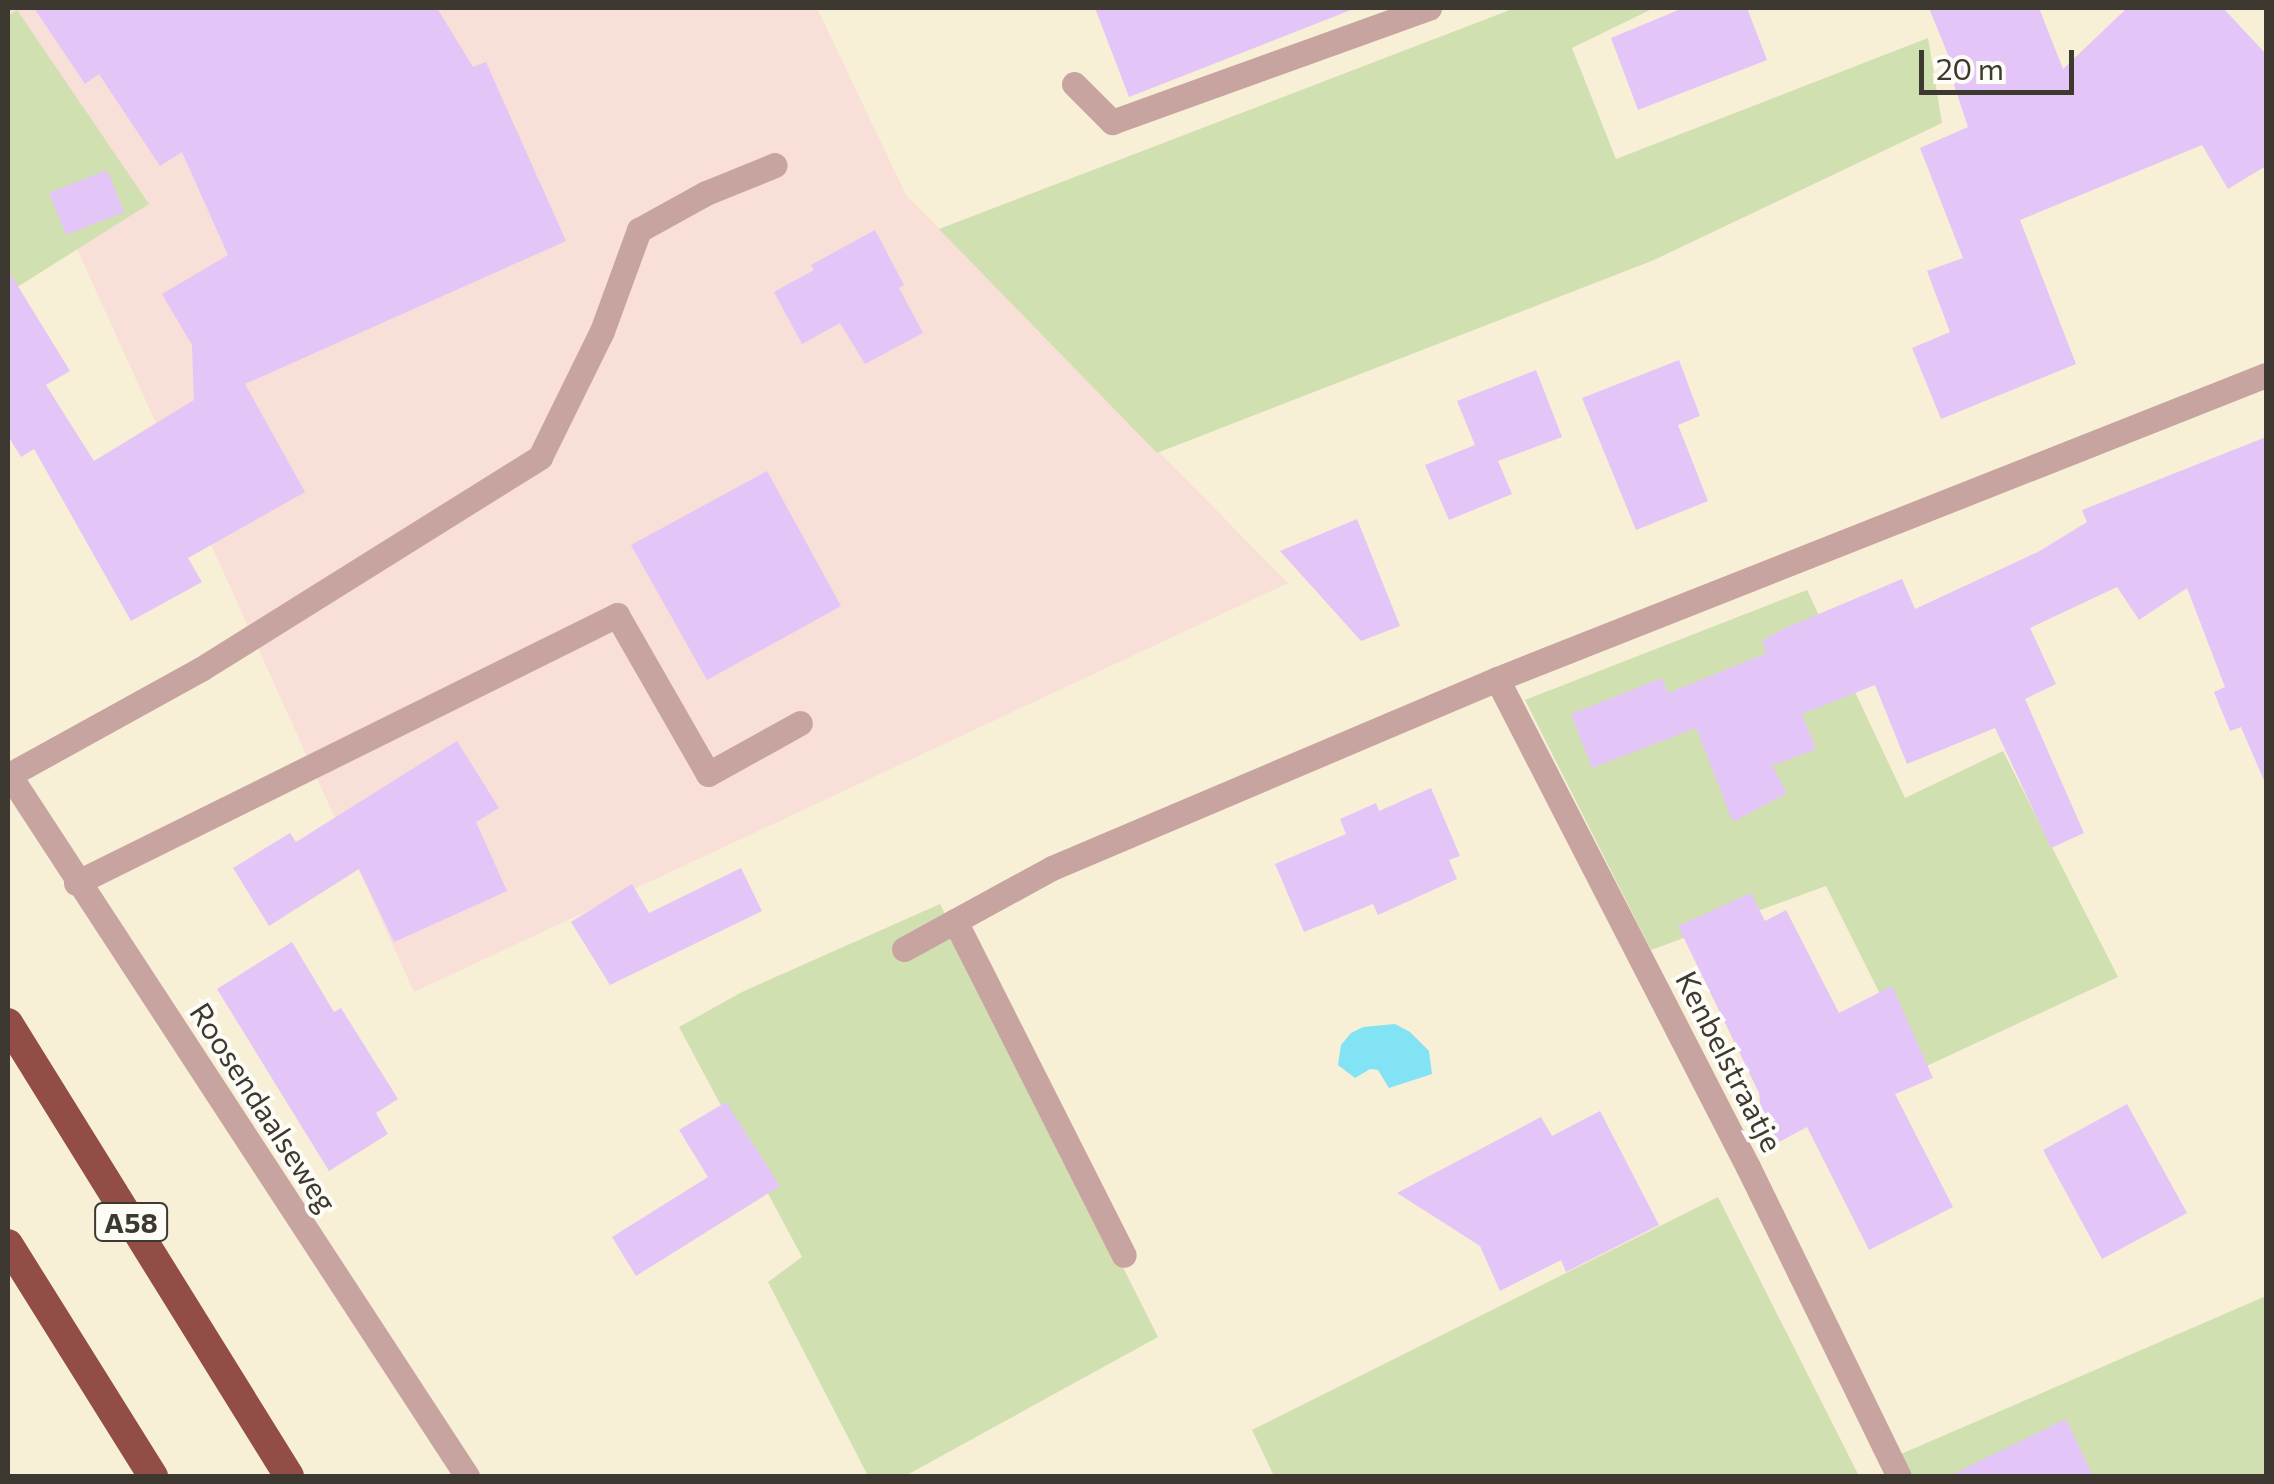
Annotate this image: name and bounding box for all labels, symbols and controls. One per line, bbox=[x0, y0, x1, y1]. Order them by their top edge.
scale bar bbox=[1924, 30, 2079, 92]
text: 20 m bbox=[1936, 49, 2004, 86]
street label: Kenbelstraatje bbox=[1669, 965, 1791, 1157]
street label: Roosendaalseweg bbox=[183, 996, 345, 1218]
road number: A58 bbox=[94, 1199, 168, 1245]

